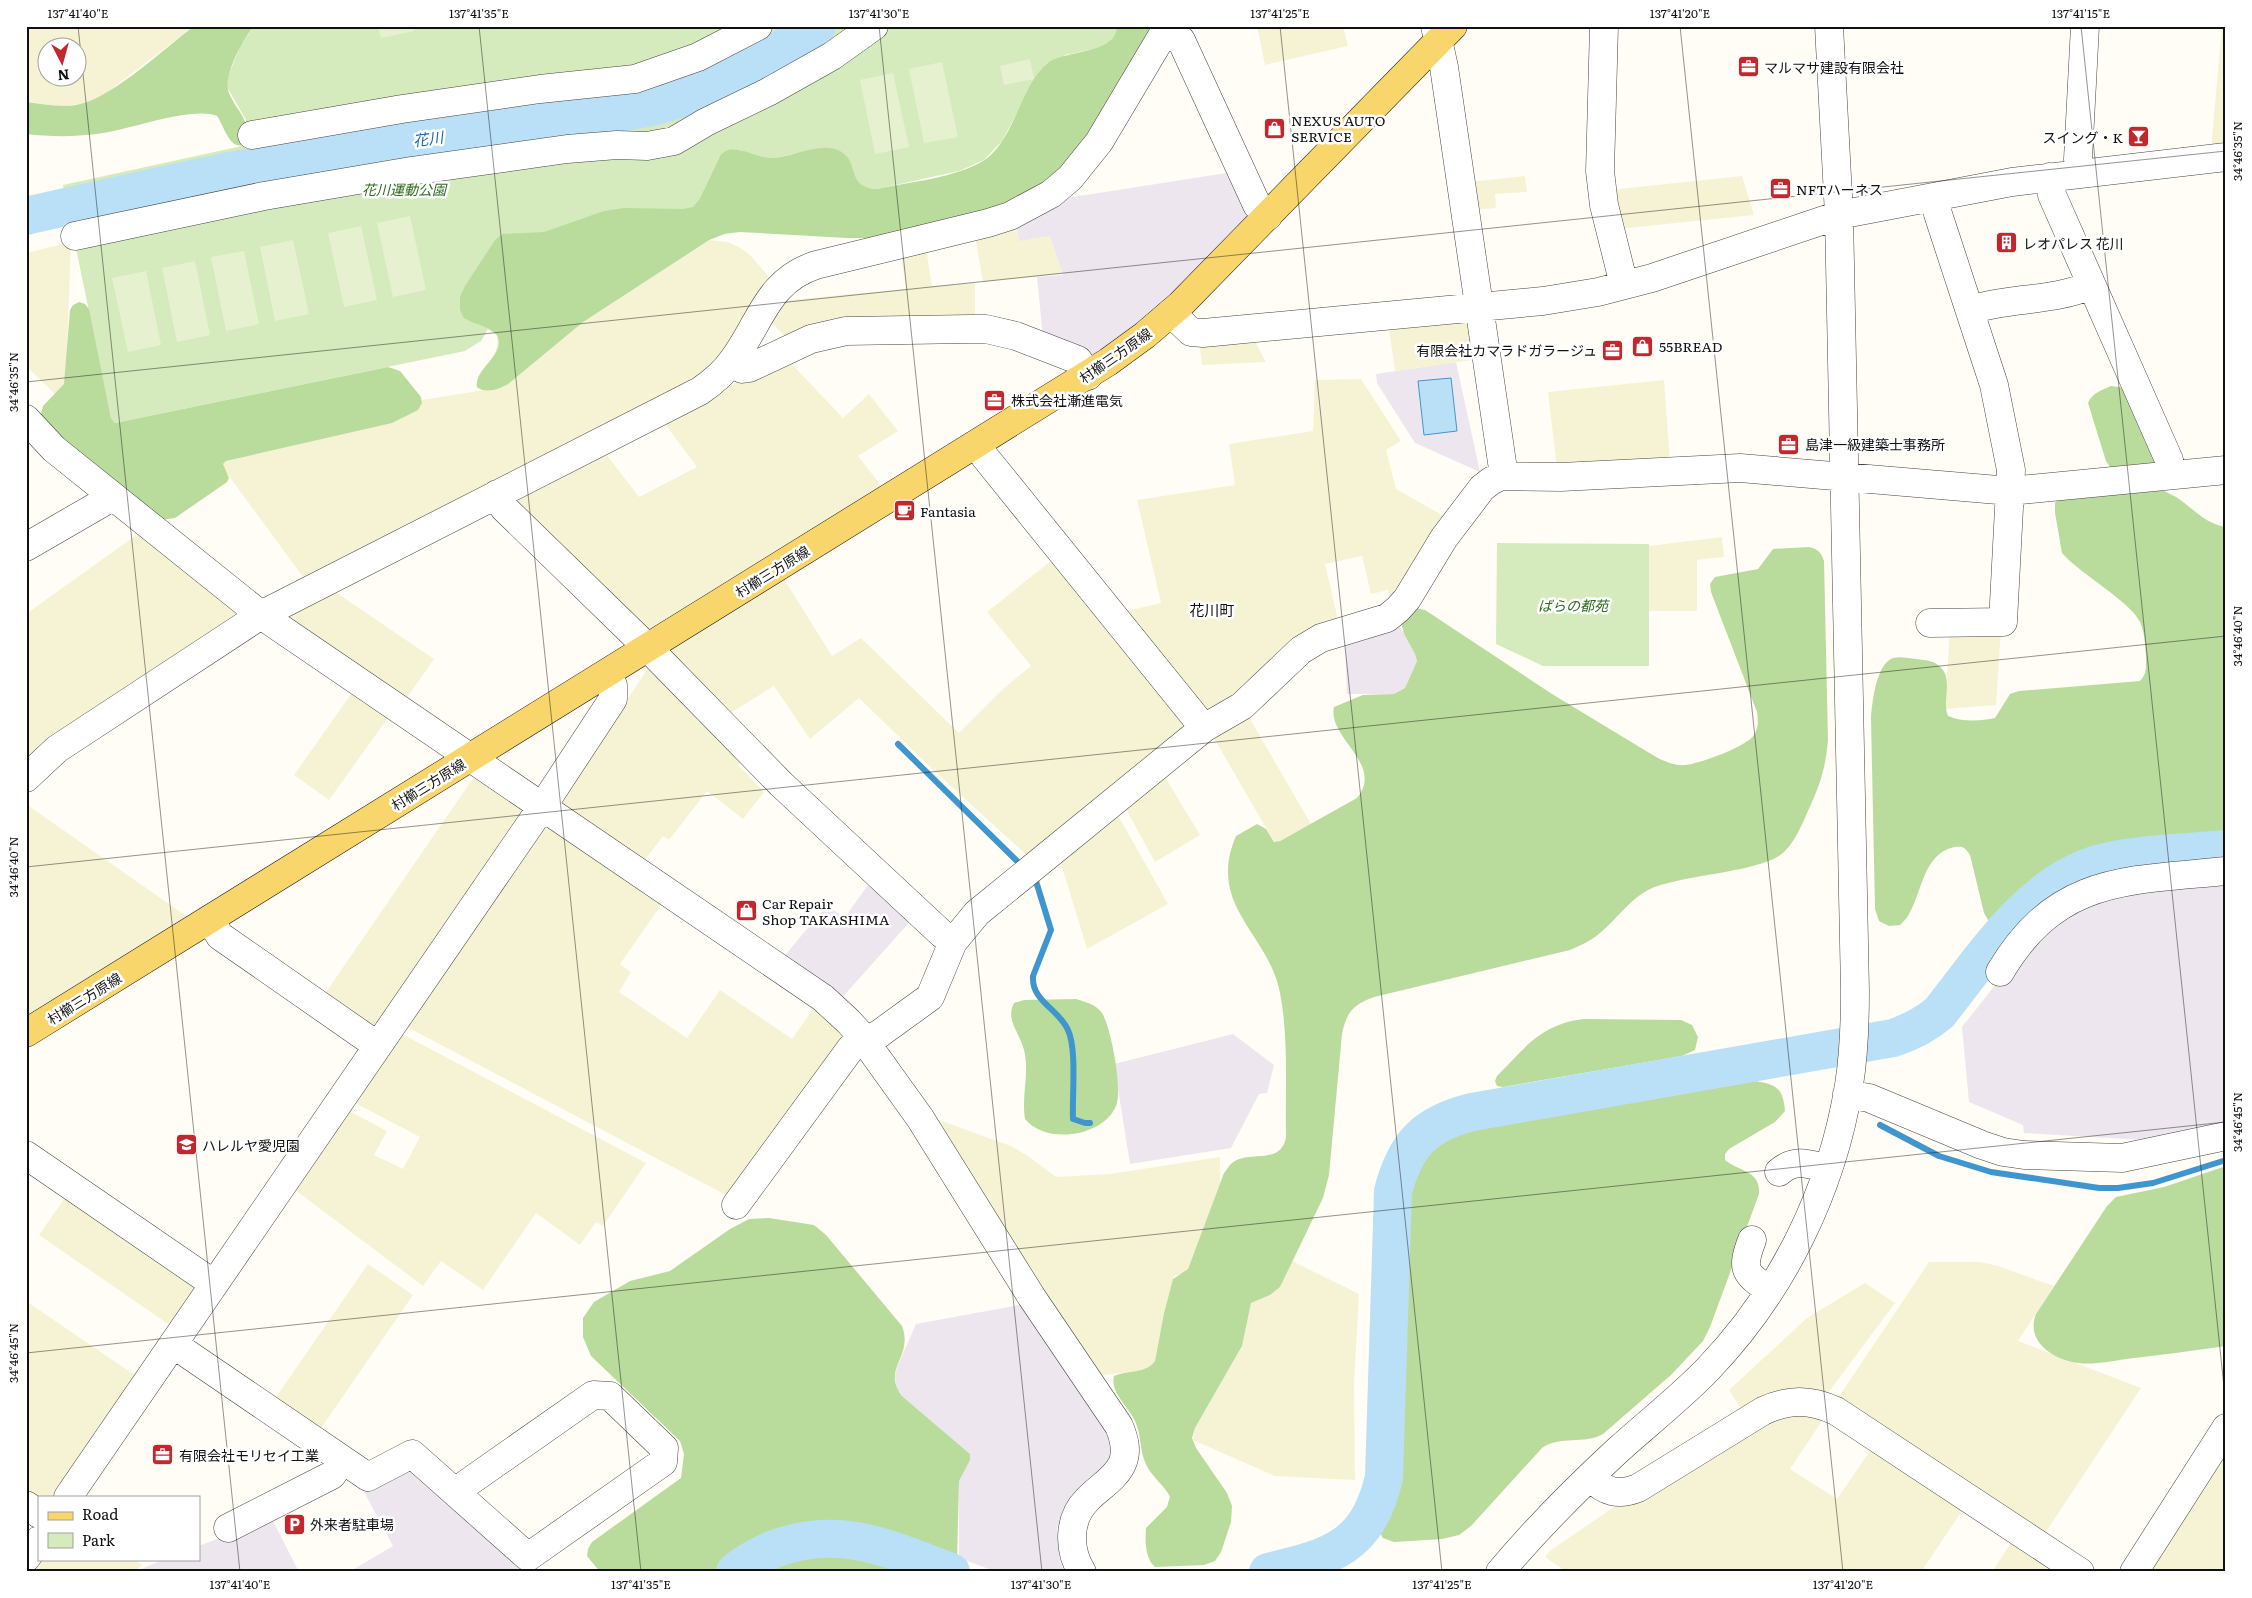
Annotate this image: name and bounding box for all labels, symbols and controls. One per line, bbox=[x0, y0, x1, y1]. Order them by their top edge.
text: 137°41'40"E bbox=[48, 4, 109, 22]
text: 137°41'35"E bbox=[449, 4, 509, 22]
text: 137°41'30"E bbox=[849, 4, 910, 22]
text: 137°41'25"E bbox=[1250, 4, 1310, 22]
text: 137°41'20"E bbox=[1650, 4, 1711, 22]
text: 137°41'15"E bbox=[2052, 4, 2110, 22]
north arrow bbox=[38, 38, 88, 88]
office icon: マルマサ建設有限会社 bbox=[1736, 55, 1760, 79]
place label: マルマサ建設有限会社 bbox=[1764, 57, 1904, 77]
text: N bbox=[56, 65, 70, 87]
place label: NEXUS AUTO SERVICE bbox=[1291, 110, 1385, 146]
shop icon: NEXUS AUTO SERVICE bbox=[1263, 116, 1287, 140]
text: 34°46'35"N bbox=[2228, 121, 2246, 181]
water label: 花川 bbox=[412, 124, 446, 151]
bar icon: スイング・K bbox=[2127, 125, 2151, 149]
place label: スイング・K bbox=[2042, 127, 2123, 147]
office icon: NFTハーネス bbox=[1768, 177, 1792, 201]
park label: 花川運動公園 bbox=[362, 179, 448, 199]
place label: NFTハーネス bbox=[1796, 179, 1883, 199]
building icon: レオパレス 花川 bbox=[1995, 231, 2019, 255]
place label: レオパレス 花川 bbox=[2023, 233, 2124, 253]
street label: 村櫛三方原線 bbox=[1075, 323, 1155, 387]
shop icon: 55BREAD bbox=[1631, 334, 1655, 358]
place label: 55BREAD bbox=[1659, 336, 1723, 356]
office icon: 有限会社カマラドガラージュ bbox=[1601, 338, 1625, 362]
place label: 有限会社カマラドガラージュ bbox=[1416, 340, 1597, 360]
text: 34°46'35"N bbox=[4, 352, 22, 412]
office icon: 株式会社漸進電気 bbox=[983, 388, 1007, 412]
place label: 株式会社漸進電気 bbox=[1011, 390, 1123, 410]
office icon: 島津一級建築士事務所 bbox=[1777, 432, 1801, 456]
place label: 島津一級建築士事務所 bbox=[1805, 434, 1945, 454]
cafe icon: Fantasia bbox=[892, 499, 916, 523]
place label: Fantasia bbox=[920, 501, 976, 521]
street label: 村櫛三方原線 bbox=[731, 540, 813, 602]
park label: ばらの都苑 bbox=[1538, 595, 1610, 615]
district label: 花川町 bbox=[1189, 598, 1235, 621]
text: 34°46'40"N bbox=[2228, 606, 2246, 666]
street label: 村櫛三方原線 bbox=[387, 753, 469, 815]
text: 34°46'40"N bbox=[4, 837, 22, 897]
place label: Car Repair Shop TAKASHIMA bbox=[762, 893, 890, 929]
shop icon: Car Repair Shop TAKASHIMA bbox=[734, 899, 758, 923]
street label: 村櫛三方原線 bbox=[43, 967, 125, 1029]
text: 34°46'45"N bbox=[2228, 1092, 2246, 1152]
school or university icon: ハレルヤ愛児園 bbox=[174, 1133, 198, 1157]
place label: ハレルヤ愛児園 bbox=[202, 1135, 300, 1155]
text: 34°46'45"N bbox=[4, 1323, 22, 1383]
office icon: 有限会社モリセイ工業 bbox=[151, 1443, 175, 1467]
place label: 有限会社モリセイ工業 bbox=[179, 1445, 319, 1465]
legend bbox=[38, 1496, 200, 1560]
text: Road bbox=[82, 1502, 118, 1525]
parking icon: 外来者駐車場 bbox=[282, 1512, 306, 1536]
place label: 外来者駐車場 bbox=[310, 1514, 394, 1534]
text: Park bbox=[82, 1528, 116, 1551]
text: 137°41'40"E bbox=[210, 1575, 271, 1593]
text: 137°41'35"E bbox=[611, 1575, 671, 1593]
text: 137°41'30"E bbox=[1011, 1575, 1072, 1593]
text: 137°41'25"E bbox=[1412, 1575, 1472, 1593]
text: 137°41'20"E bbox=[1813, 1575, 1874, 1593]

